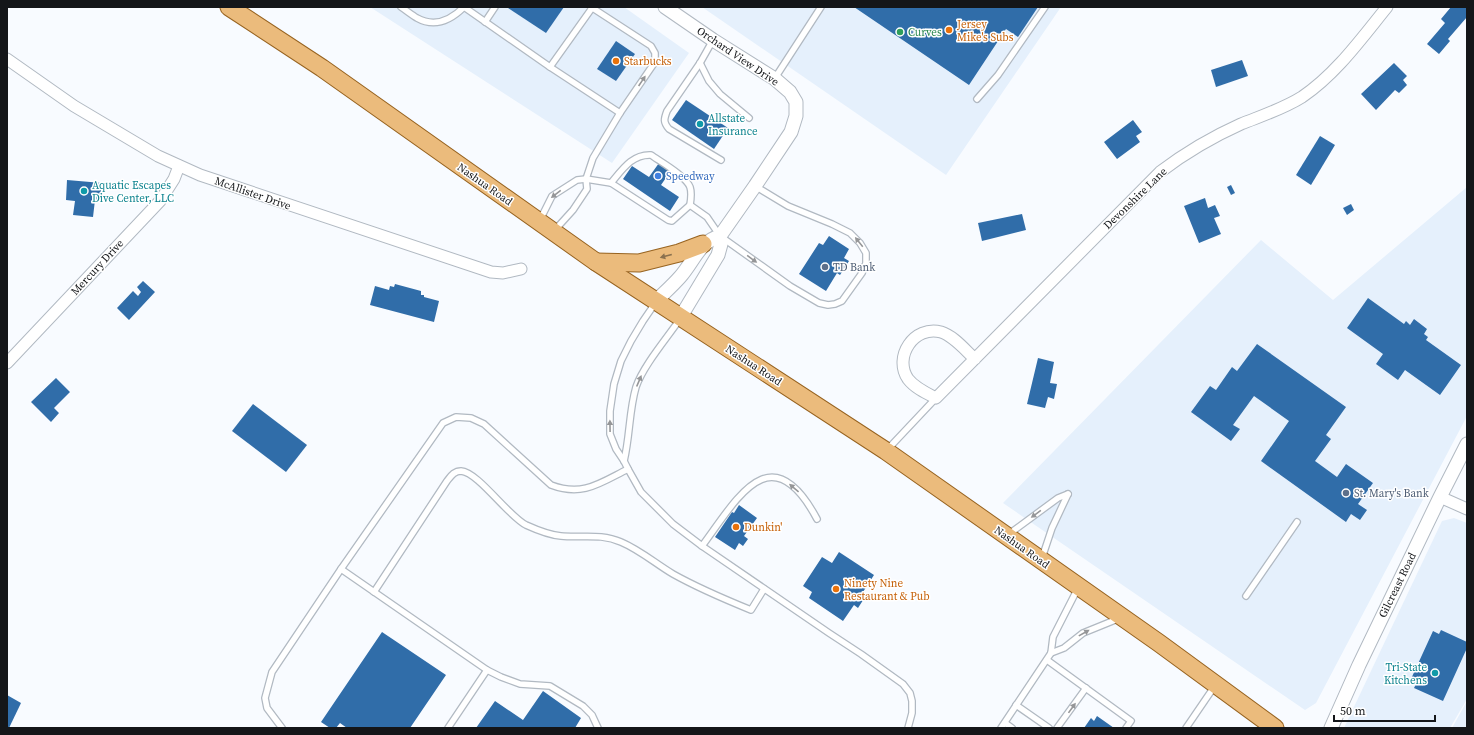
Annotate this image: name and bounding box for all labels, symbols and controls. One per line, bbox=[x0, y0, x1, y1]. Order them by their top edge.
place label: Jersey Mike's Subs bbox=[956, 17, 1014, 45]
street label: Orchard View Drive bbox=[694, 23, 782, 90]
place label: Curves bbox=[908, 25, 942, 40]
marker: Jersey Mike's Subs bbox=[944, 25, 954, 35]
marker: Curves bbox=[895, 27, 905, 37]
place label: Starbucks bbox=[624, 54, 672, 69]
marker: Starbucks bbox=[611, 56, 621, 66]
one-way arrow bbox=[638, 75, 646, 86]
place label: Allstate Insurance bbox=[708, 111, 758, 139]
marker: Allstate Insurance bbox=[695, 119, 705, 129]
street label: Nashua Road bbox=[454, 160, 516, 209]
street label: Devonshire Lane bbox=[1100, 164, 1171, 233]
place label: Speedway bbox=[666, 169, 715, 184]
marker: Speedway bbox=[653, 171, 663, 181]
street label: McAllister Drive bbox=[213, 173, 293, 214]
place label: Aquatic Escapes Dive Center, LLC bbox=[92, 178, 174, 206]
marker: Aquatic Escapes Dive Center, LLC bbox=[79, 186, 89, 196]
one-way arrow bbox=[551, 190, 562, 198]
street label: Mercury Drive bbox=[68, 236, 127, 298]
one-way arrow bbox=[854, 237, 863, 248]
one-way arrow bbox=[660, 254, 673, 260]
one-way arrow bbox=[747, 255, 757, 263]
place label: TD Bank bbox=[833, 260, 876, 275]
marker: TD Bank bbox=[820, 262, 830, 272]
street label: Nashua Road bbox=[723, 342, 785, 390]
one-way arrow bbox=[636, 376, 642, 387]
one-way arrow bbox=[607, 419, 613, 432]
one-way arrow bbox=[789, 483, 799, 492]
place label: St. Mary's Bank bbox=[1354, 486, 1430, 501]
marker: St. Mary's Bank bbox=[1341, 488, 1351, 498]
one-way arrow bbox=[1031, 510, 1042, 518]
place label: Dunkin' bbox=[744, 520, 782, 535]
marker: Dunkin' bbox=[731, 522, 741, 532]
street label: Nashua Road bbox=[991, 523, 1053, 572]
street label: Gilcreast Road bbox=[1375, 549, 1420, 620]
place label: Ninety Nine Restaurant & Pub bbox=[844, 576, 930, 604]
marker: Ninety Nine Restaurant & Pub bbox=[831, 584, 841, 594]
one-way arrow bbox=[1078, 630, 1090, 637]
place label: Tri-State Kitchens bbox=[1384, 660, 1427, 688]
marker: Tri-State Kitchens bbox=[1430, 668, 1440, 678]
scale bar bbox=[1334, 697, 1435, 723]
one-way arrow bbox=[1068, 703, 1076, 713]
text: 50 m bbox=[1340, 703, 1366, 719]

